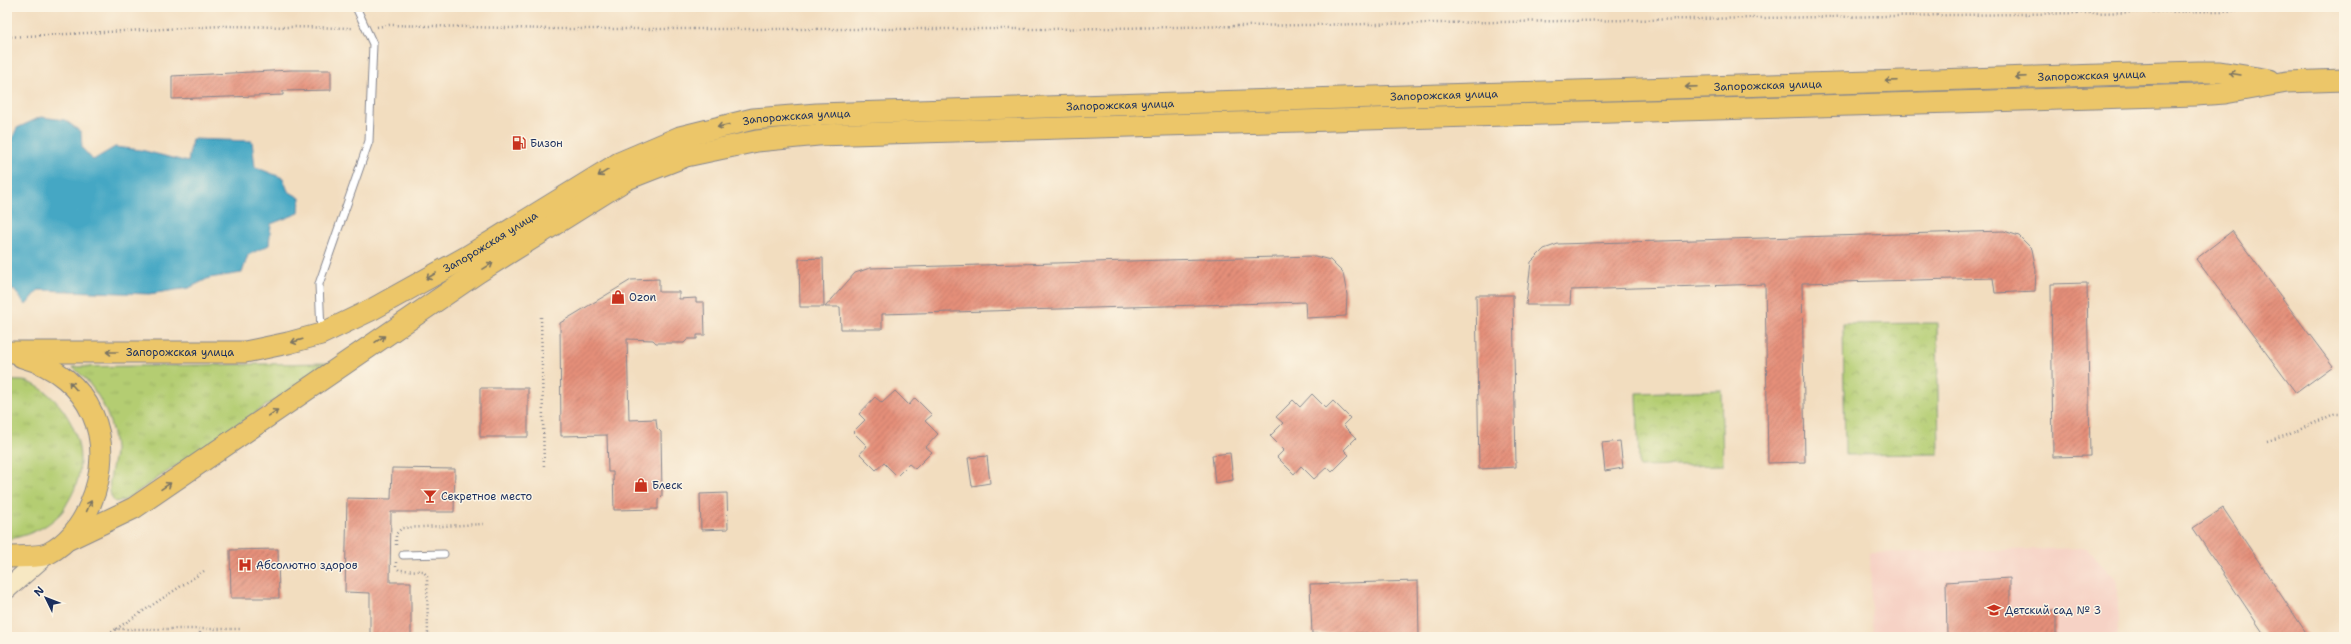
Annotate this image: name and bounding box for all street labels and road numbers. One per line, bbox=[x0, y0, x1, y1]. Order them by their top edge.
street label: Запорожская улица bbox=[2037, 66, 2146, 84]
street label: Запорожская улица bbox=[1714, 76, 1822, 94]
street label: Запорожская улица bbox=[1390, 86, 1498, 104]
street label: Запорожская улица bbox=[1066, 96, 1175, 114]
street label: Запорожская улица bbox=[741, 105, 851, 129]
street label: Запорожская улица bbox=[440, 207, 541, 276]
street label: Запорожская улица bbox=[126, 345, 234, 360]

